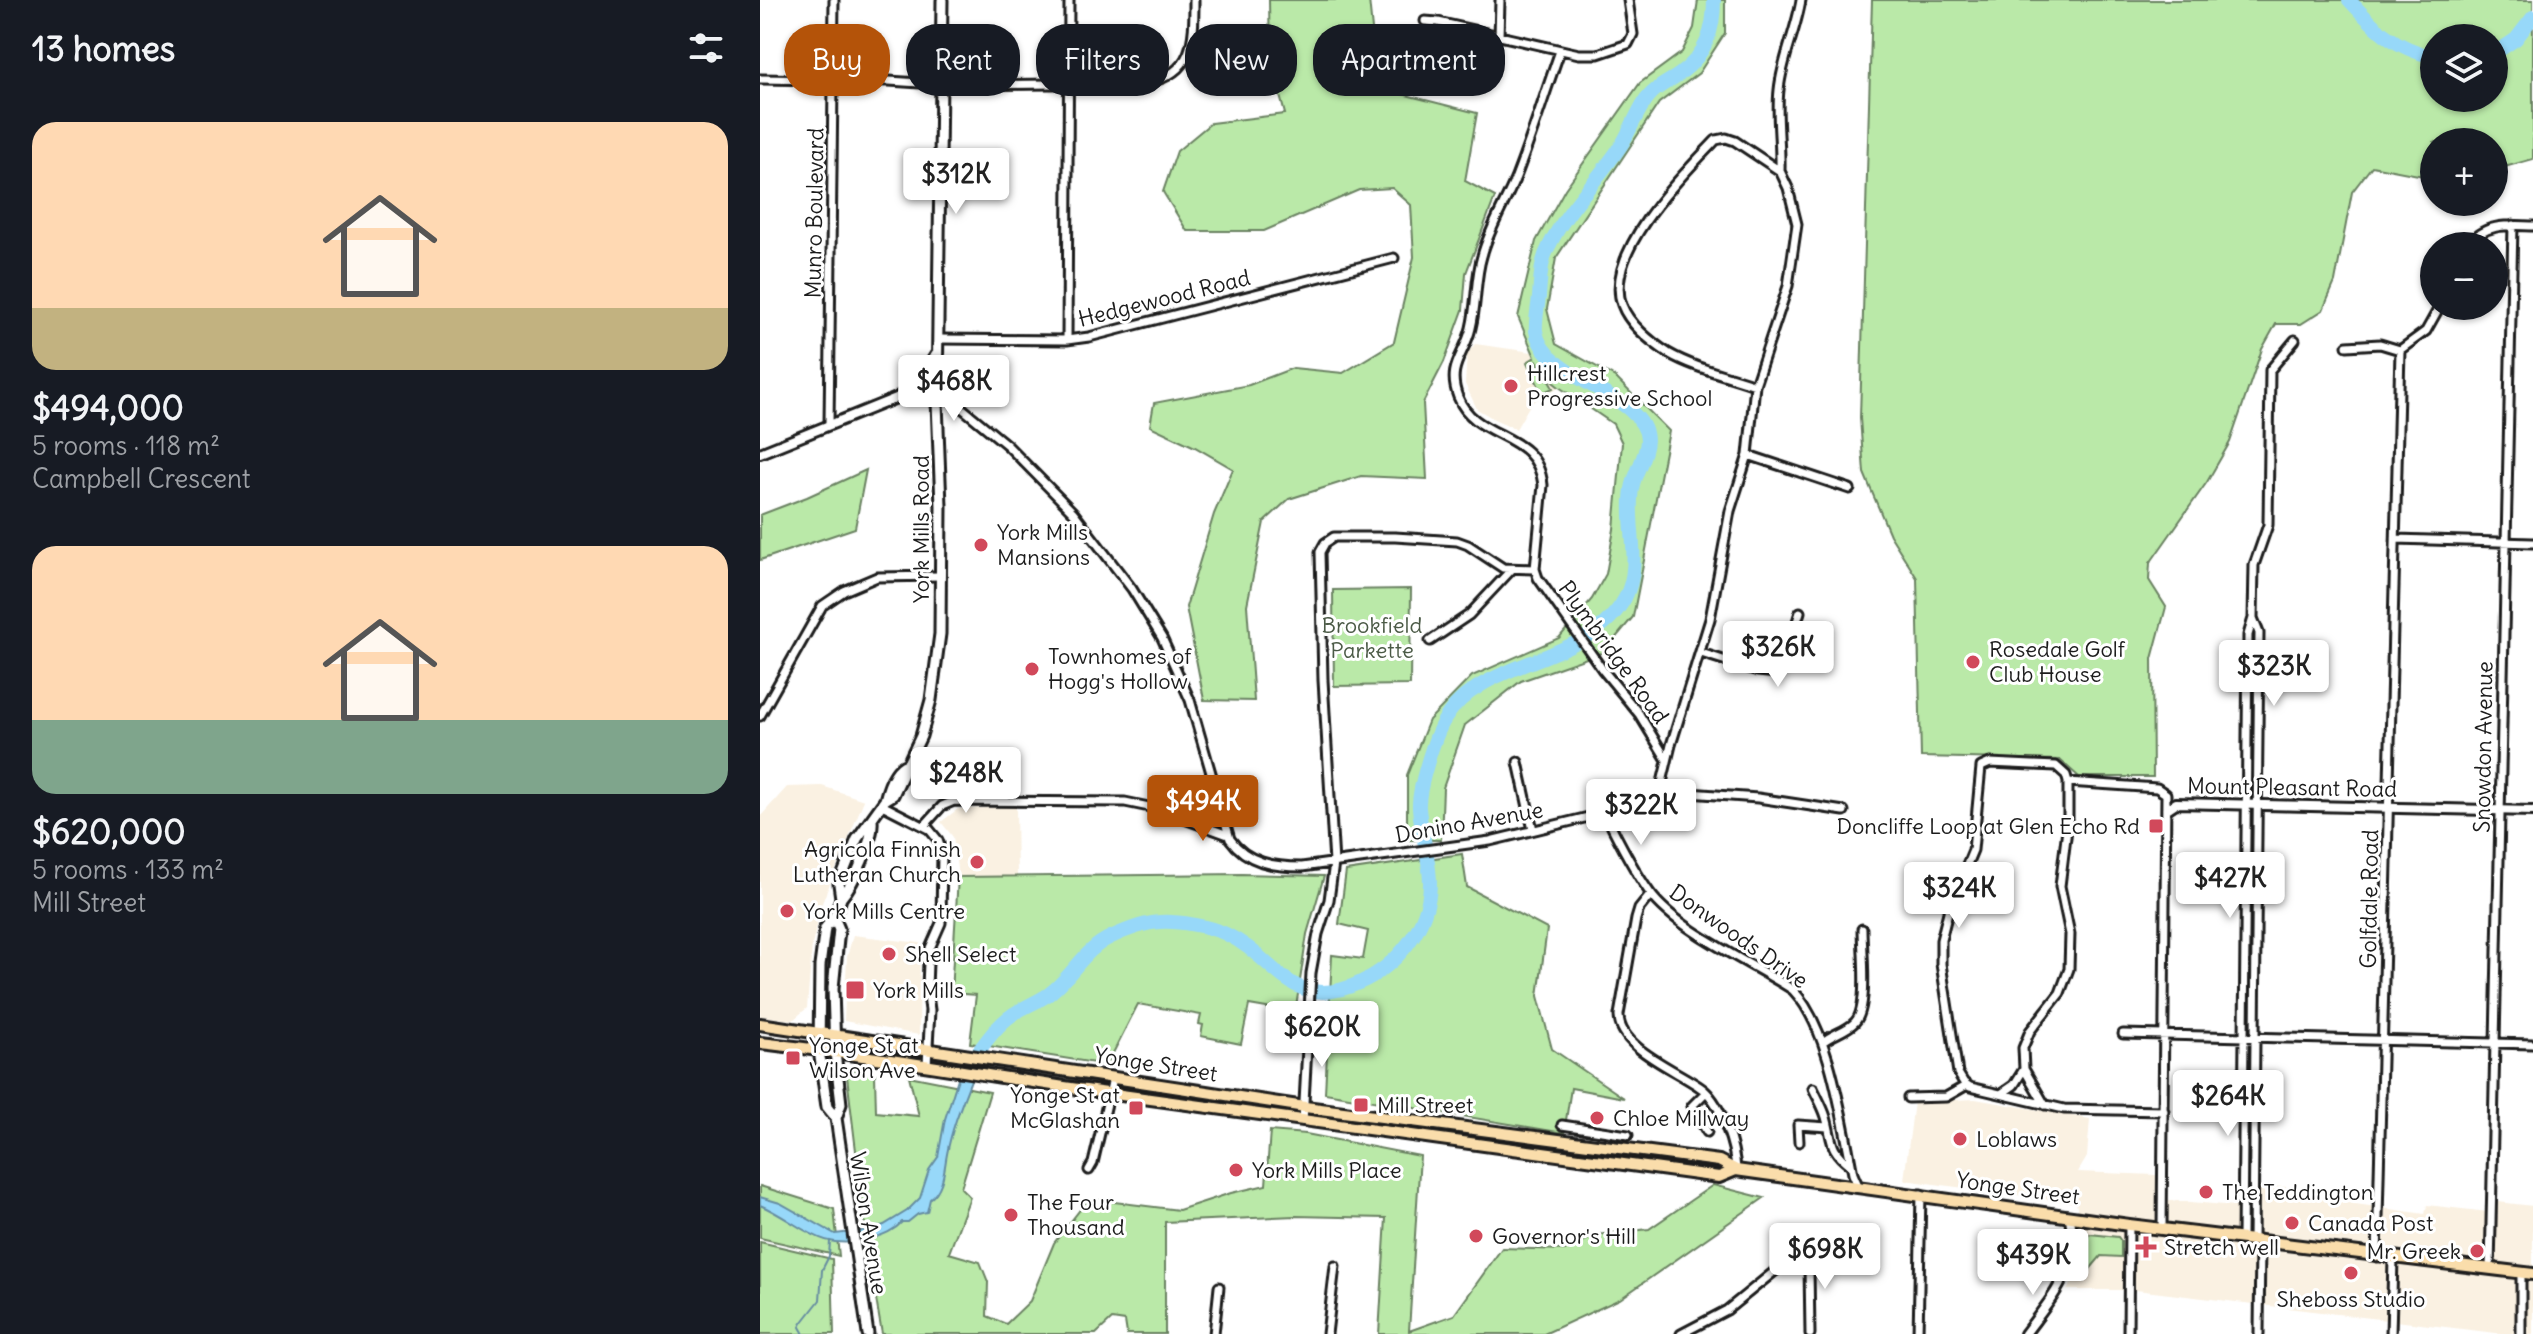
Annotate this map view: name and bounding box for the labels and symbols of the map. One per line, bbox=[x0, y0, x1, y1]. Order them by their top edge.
street label: Munro Boulevard bbox=[799, 127, 829, 299]
pin: $312K bbox=[900, 148, 1012, 216]
street label: Hedgewood Road bbox=[1075, 263, 1253, 333]
pin: $468K bbox=[898, 355, 1010, 423]
place label: Hillcrest Progressive School bbox=[1527, 359, 1712, 412]
marker: Hillcrest Progressive School bbox=[1502, 377, 1520, 395]
street label: York Mills Road bbox=[907, 455, 935, 603]
place label: York Mills Mansions bbox=[997, 518, 1090, 571]
marker: York Mills Mansions bbox=[972, 536, 990, 554]
street label: Plymbridge Road bbox=[1553, 575, 1675, 729]
park label: Brookfield Parkette bbox=[1322, 611, 1423, 664]
pin: $326K bbox=[1722, 621, 1834, 689]
place label: Rosedale Golf Club House bbox=[1989, 635, 2126, 688]
pin: $323K bbox=[2218, 640, 2330, 708]
place label: Townhomes of Hogg's Hollow bbox=[1048, 642, 1192, 695]
marker: Rosedale Golf Club House bbox=[1964, 653, 1982, 671]
marker: Townhomes of Hogg's Hollow bbox=[1023, 660, 1041, 678]
street label: Snowdon Avenue bbox=[2468, 661, 2498, 833]
pin: $248K bbox=[910, 747, 1022, 815]
street label: Mount Pleasant Road bbox=[2187, 771, 2397, 803]
pin: $494K bbox=[1147, 775, 1259, 843]
pin: $322K bbox=[1585, 779, 1697, 847]
street label: Donino Avenue bbox=[1393, 795, 1545, 849]
place label: Doncliffe Loop at Glen Echo Rd bbox=[1836, 812, 2140, 840]
marker: Doncliffe Loop at Glen Echo Rd bbox=[2147, 817, 2165, 835]
street label: Golfdale Road bbox=[2354, 829, 2384, 969]
place label: Agricola Finnish Lutheran Church bbox=[793, 835, 961, 888]
pin: $427K bbox=[2174, 852, 2286, 920]
marker: Agricola Finnish Lutheran Church bbox=[968, 853, 986, 871]
pin: $324K bbox=[1903, 862, 2015, 930]
street label: Donwoods Drive bbox=[1664, 878, 1814, 994]
place label: York Mills Centre bbox=[803, 897, 965, 925]
marker: York Mills Centre bbox=[778, 902, 796, 920]
place label: Shell Select bbox=[905, 940, 1016, 968]
marker: Shell Select bbox=[880, 945, 898, 963]
place label: York Mills bbox=[873, 976, 964, 1004]
marker: York Mills bbox=[844, 979, 866, 1001]
pin: $620K bbox=[1266, 1001, 1378, 1069]
place label: Yonge St at Wilson Ave bbox=[809, 1031, 919, 1084]
street label: Yonge Street bbox=[1093, 1040, 1219, 1088]
marker: Yonge St at Wilson Ave bbox=[784, 1049, 802, 1067]
pin: $264K bbox=[2172, 1070, 2284, 1138]
place label: Yonge St at McGlashan bbox=[1010, 1081, 1120, 1134]
place label: Mill Street bbox=[1377, 1091, 1474, 1119]
marker: Mill Street bbox=[1352, 1096, 1370, 1114]
marker: Yonge St at McGlashan bbox=[1127, 1099, 1145, 1117]
place label: Chloe Millway bbox=[1613, 1104, 1749, 1132]
marker: Chloe Millway bbox=[1588, 1109, 1606, 1127]
place label: Loblaws bbox=[1976, 1125, 2057, 1153]
marker: Loblaws bbox=[1951, 1130, 1969, 1148]
street label: Wilson Avenue bbox=[844, 1150, 894, 1296]
place label: York Mills Place bbox=[1252, 1156, 1402, 1184]
marker: York Mills Place bbox=[1227, 1161, 1245, 1179]
street label: Yonge Street bbox=[1955, 1166, 2081, 1210]
place label: The Teddington bbox=[2222, 1178, 2373, 1206]
marker: The Teddington bbox=[2197, 1183, 2215, 1201]
place label: The Four Thousand bbox=[1027, 1188, 1125, 1241]
marker: The Four Thousand bbox=[1002, 1206, 1020, 1224]
place label: Canada Post bbox=[2308, 1209, 2433, 1237]
marker: Canada Post bbox=[2283, 1214, 2301, 1232]
place label: Governor's Hill bbox=[1492, 1222, 1636, 1250]
pin: $698K bbox=[1769, 1223, 1881, 1291]
marker: Governor's Hill bbox=[1467, 1227, 1485, 1245]
pin: $439K bbox=[1977, 1229, 2089, 1297]
place label: Stretch well bbox=[2164, 1233, 2279, 1261]
marker: Stretch well bbox=[2135, 1236, 2157, 1258]
place label: Mr. Greek bbox=[2366, 1237, 2461, 1265]
marker: Mr. Greek bbox=[2468, 1242, 2486, 1260]
marker: Sheboss Studio bbox=[2342, 1264, 2360, 1282]
place label: Sheboss Studio bbox=[2277, 1285, 2425, 1313]

